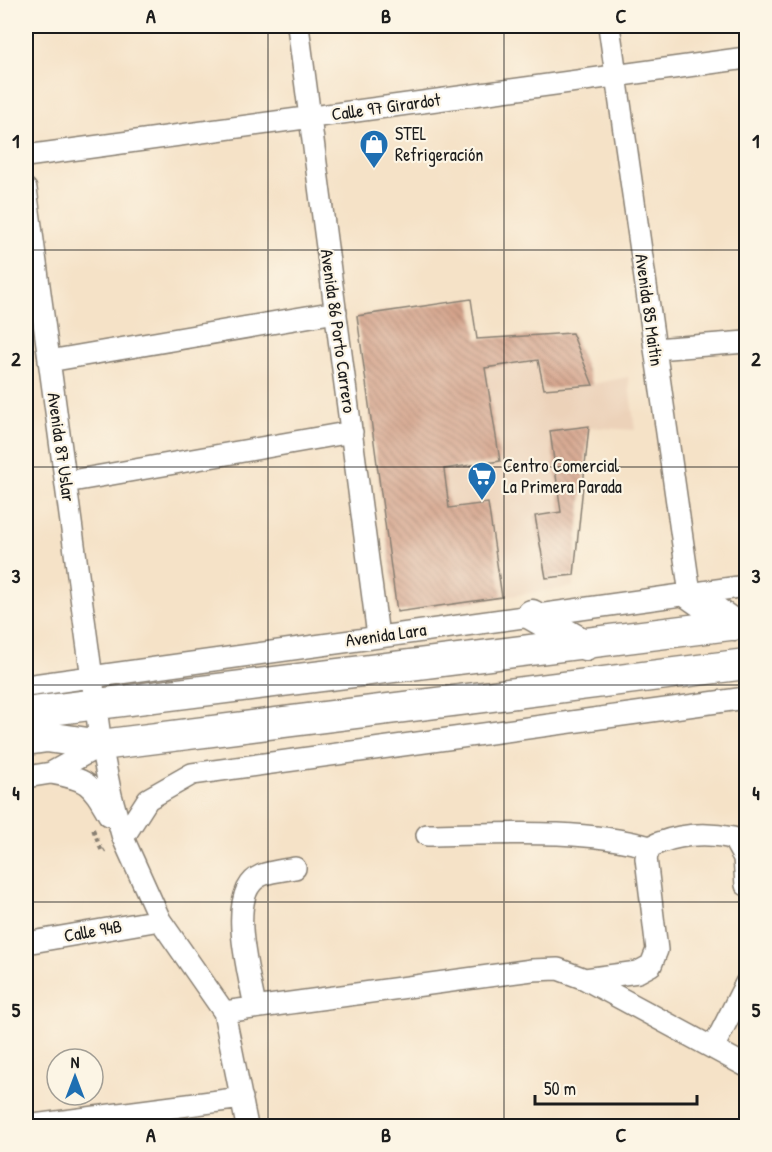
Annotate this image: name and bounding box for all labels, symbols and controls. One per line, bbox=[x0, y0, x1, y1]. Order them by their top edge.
text: A bbox=[146, 2, 156, 29]
text: B bbox=[381, 2, 391, 29]
text: C bbox=[616, 2, 627, 29]
street label: Calle 97 Girardot bbox=[330, 86, 443, 127]
place label: STEL Refrigeración bbox=[395, 121, 483, 167]
text: 1 bbox=[12, 127, 20, 154]
text: 1 bbox=[752, 127, 760, 154]
shop icon: STEL Refrigeración bbox=[358, 128, 390, 170]
street label: Avenida 86 Porto Carrero bbox=[315, 247, 362, 414]
street label: Avenida 85 Maitin bbox=[629, 252, 670, 368]
text: 2 bbox=[11, 345, 21, 372]
text: 2 bbox=[751, 345, 761, 372]
street label: Avenida 87 Uslar bbox=[41, 391, 82, 503]
place label: Centro Comercial La Primera Parada bbox=[503, 453, 622, 499]
supermarket icon: Centro Comercial La Primera Parada bbox=[466, 460, 498, 502]
text: 3 bbox=[12, 562, 21, 589]
text: 3 bbox=[752, 562, 761, 589]
street label: Avenida Lara bbox=[344, 616, 428, 653]
text: 4 bbox=[12, 779, 20, 806]
text: 4 bbox=[752, 779, 760, 806]
street label: Calle 94B bbox=[62, 913, 124, 948]
text: 5 bbox=[12, 996, 21, 1023]
text: 5 bbox=[752, 996, 761, 1023]
north arrow bbox=[45, 1047, 105, 1107]
text: N bbox=[71, 1051, 80, 1073]
scale bar bbox=[535, 1068, 697, 1106]
text: 50 m bbox=[544, 1076, 576, 1101]
text: A bbox=[146, 1121, 156, 1148]
text: B bbox=[381, 1121, 391, 1148]
text: C bbox=[616, 1121, 627, 1148]

